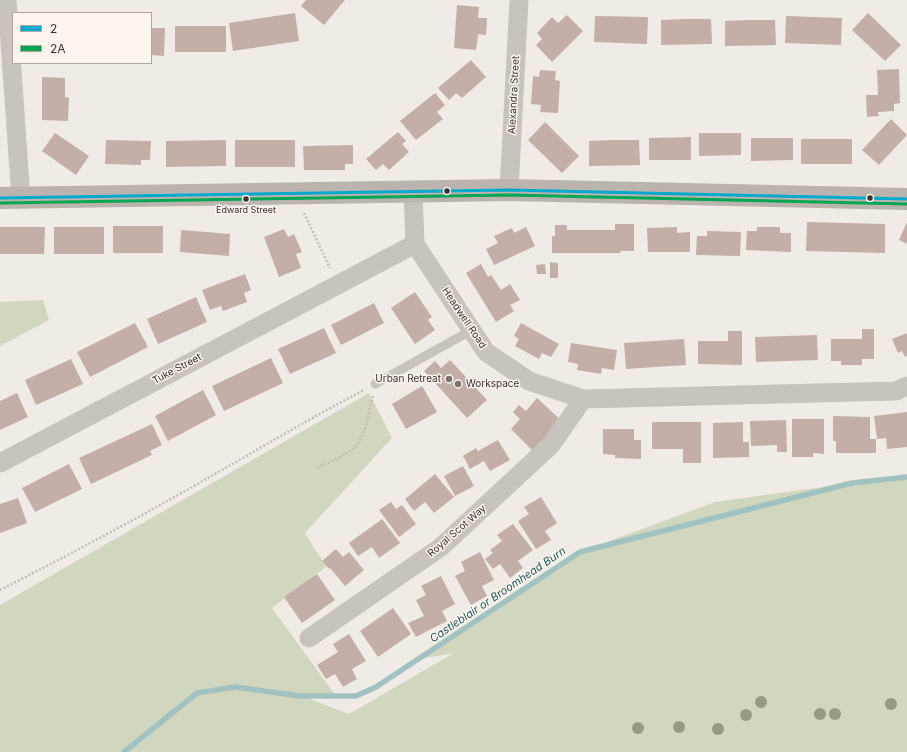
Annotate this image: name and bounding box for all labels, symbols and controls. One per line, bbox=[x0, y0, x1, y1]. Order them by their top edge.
legend bbox=[12, 12, 152, 64]
text: 2 bbox=[50, 21, 57, 36]
text: 2A bbox=[50, 41, 66, 56]
street label: Alexandra Street bbox=[506, 56, 522, 134]
unlabelled marker bbox=[442, 186, 452, 196]
unlabelled marker bbox=[865, 193, 875, 203]
marker: Edward Street bbox=[241, 194, 251, 204]
place label: Edward Street bbox=[216, 205, 276, 215]
street label: Headwell Road bbox=[439, 285, 489, 351]
street label: Tuke Street bbox=[150, 351, 204, 387]
place label: Urban Retreat bbox=[375, 373, 441, 385]
marker: Urban Retreat bbox=[444, 374, 454, 384]
place label: Workspace bbox=[466, 378, 519, 390]
marker: Workspace bbox=[453, 379, 463, 389]
street label: Royal Scot Way bbox=[425, 502, 489, 560]
water label: Castleblair or Broomhead Burn bbox=[428, 545, 568, 645]

